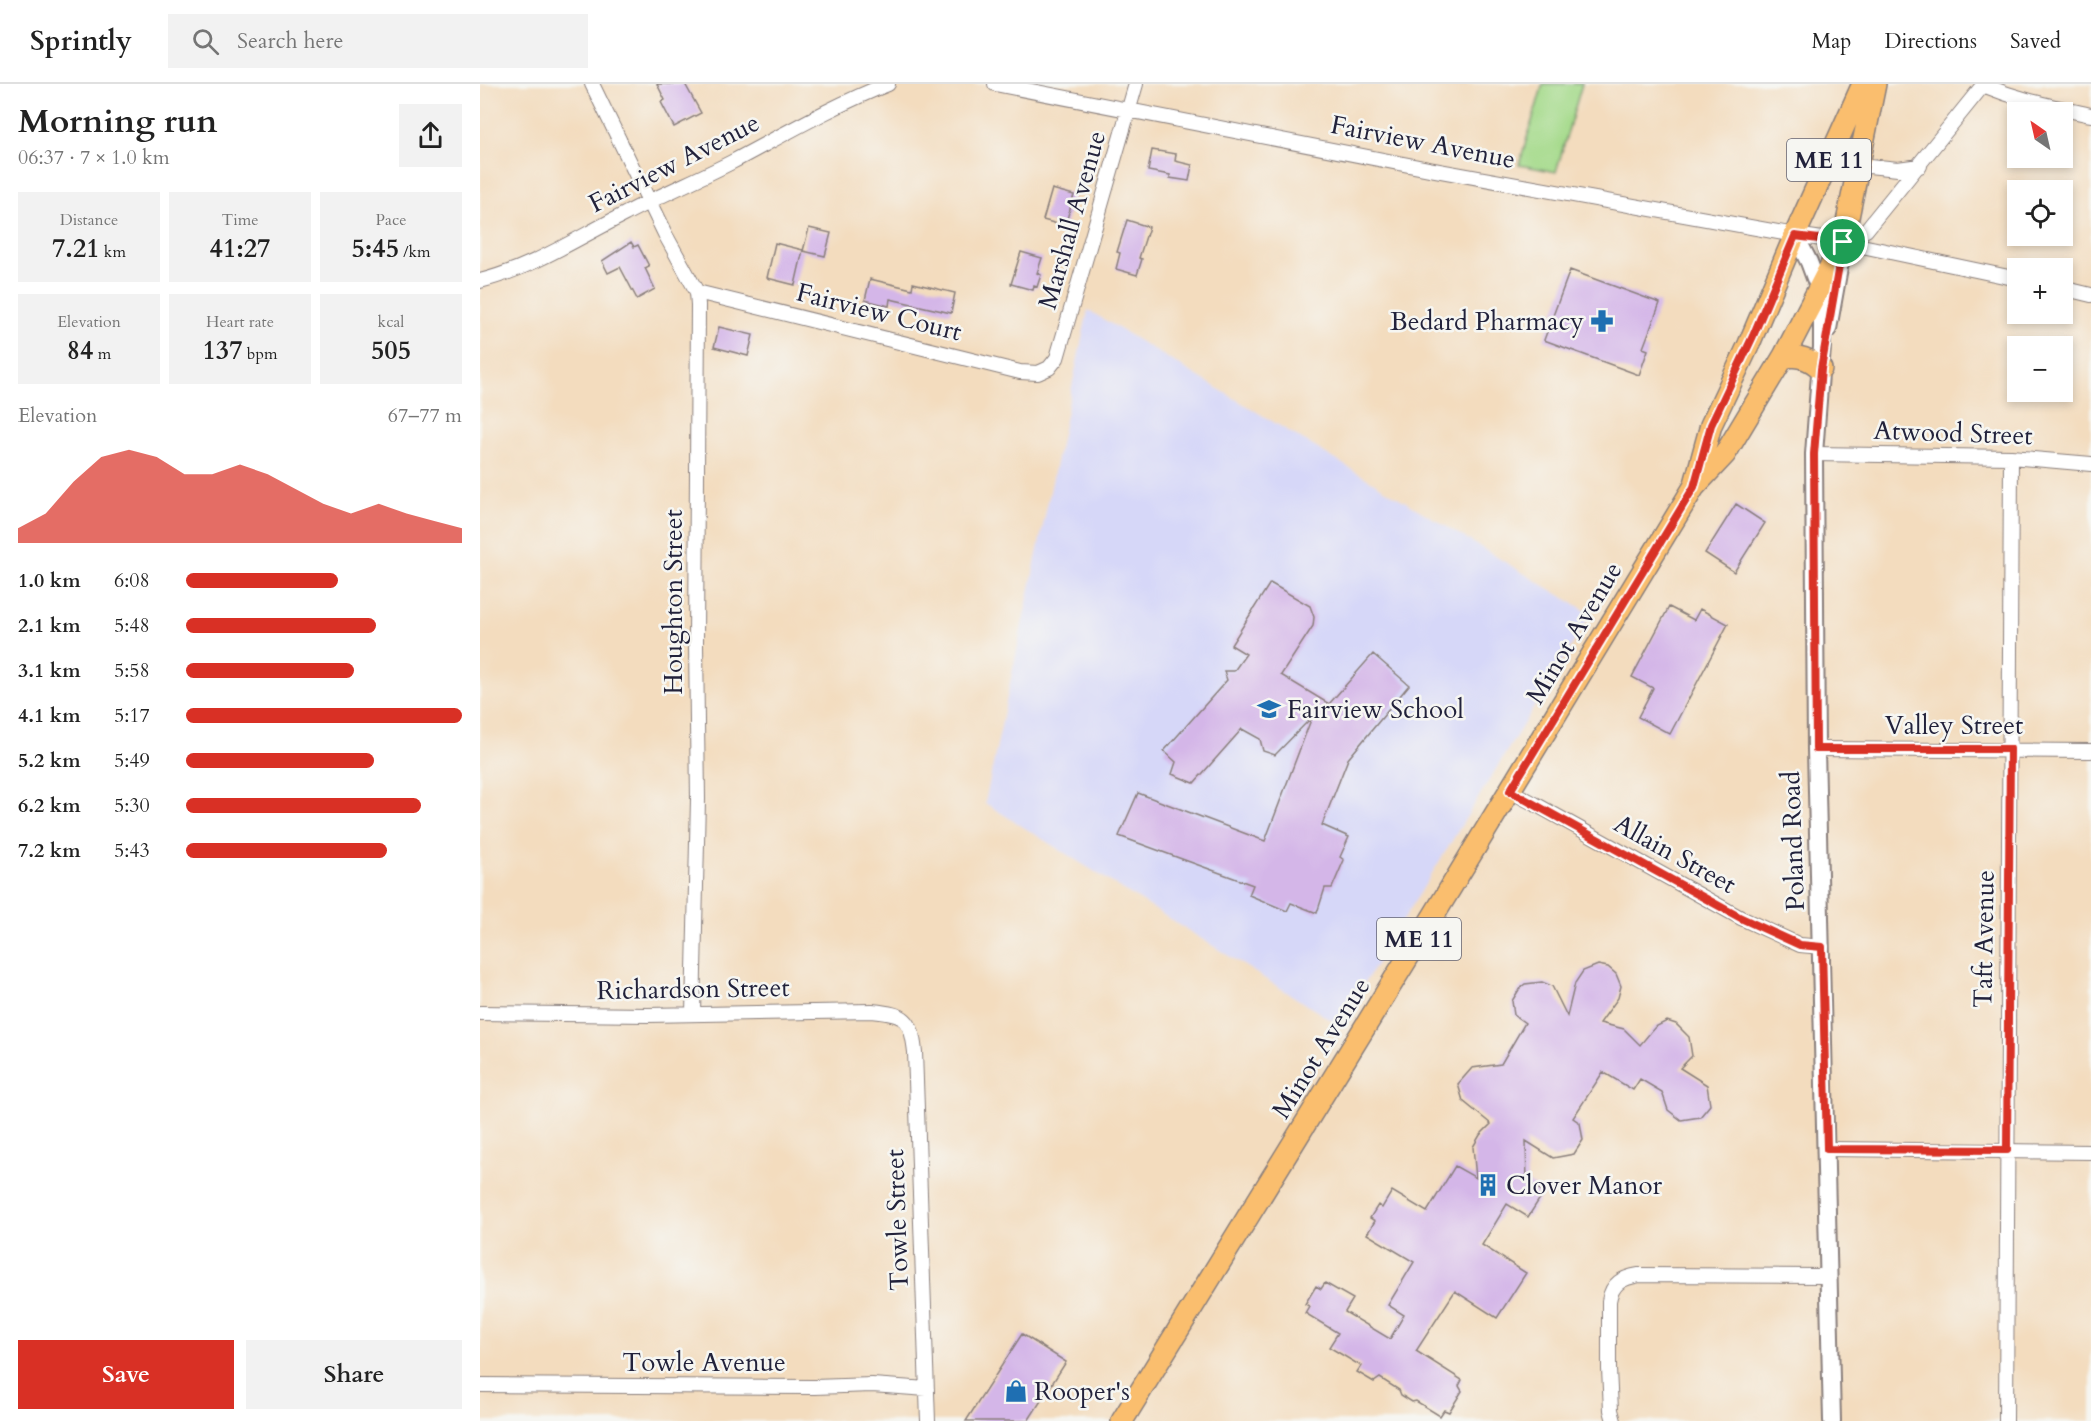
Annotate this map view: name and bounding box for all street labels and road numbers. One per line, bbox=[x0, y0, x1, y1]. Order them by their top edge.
street label: Fairview Avenue bbox=[583, 105, 765, 221]
street label: Fairview Avenue bbox=[1328, 107, 1518, 177]
street label: Marshall Avenue bbox=[1030, 127, 1114, 313]
road number: ME 11 bbox=[1787, 139, 1871, 181]
street label: Fairview Court bbox=[793, 275, 965, 349]
street label: Atwood Street bbox=[1873, 413, 2033, 453]
street label: Houghton Street bbox=[656, 509, 691, 695]
street label: Minot Avenue bbox=[1518, 555, 1630, 711]
street label: Valley Street bbox=[1885, 708, 2023, 743]
street label: Poland Road bbox=[1773, 770, 1813, 912]
street label: Allain Street bbox=[1608, 806, 1742, 902]
street label: Taft Avenue bbox=[1965, 870, 2003, 1008]
road number: ME 11 bbox=[1377, 918, 1461, 960]
street label: Richardson Street bbox=[596, 970, 790, 1008]
street label: Minot Avenue bbox=[1264, 971, 1378, 1125]
street label: Towle Street bbox=[877, 1148, 917, 1292]
street label: Towle Avenue bbox=[622, 1345, 786, 1380]

